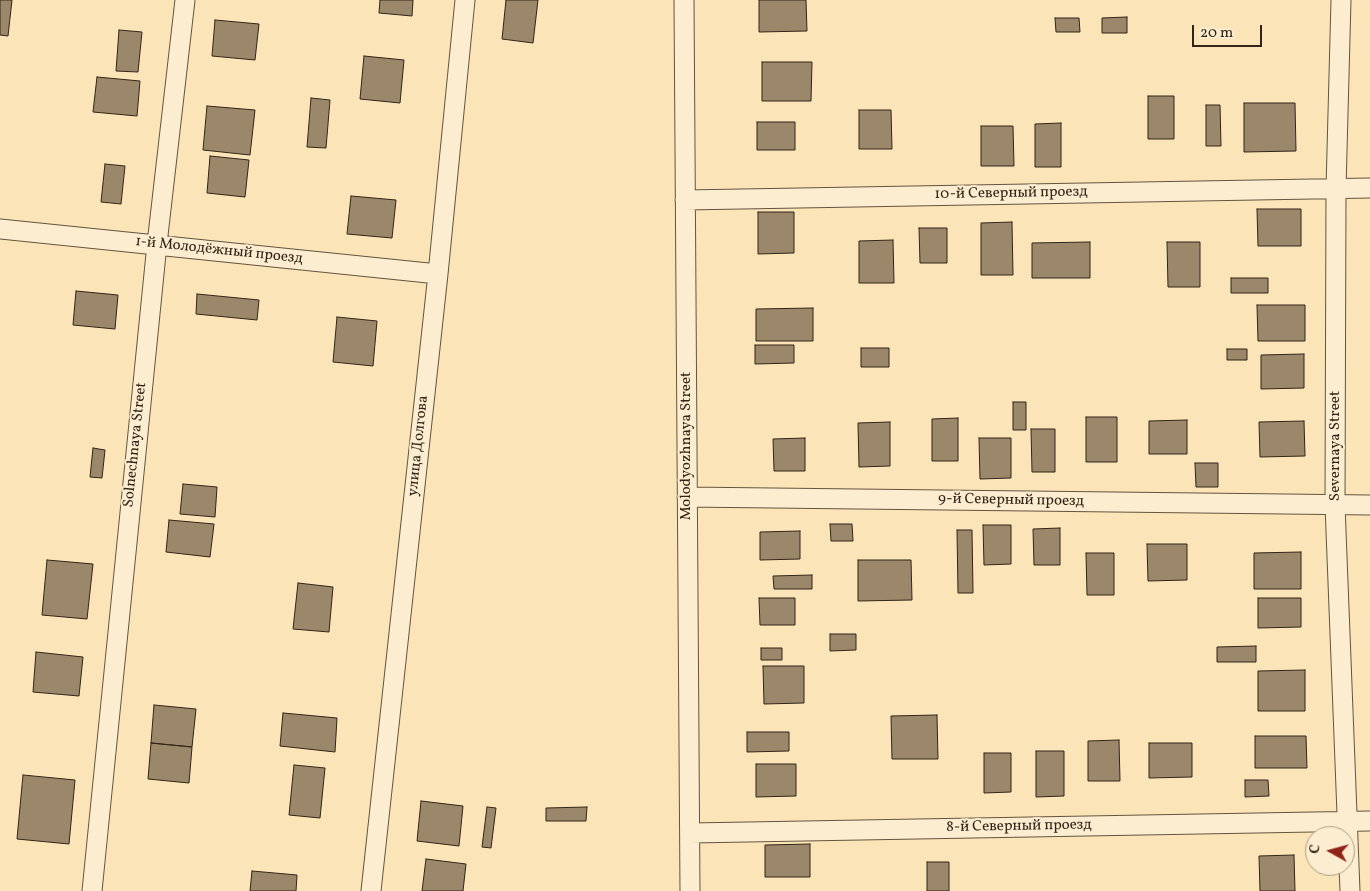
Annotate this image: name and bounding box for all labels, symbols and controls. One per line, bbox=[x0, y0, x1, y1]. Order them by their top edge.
scale bar bbox=[1195, 15, 1265, 47]
text: 20 m bbox=[1200, 23, 1233, 44]
street label: 10-й Северный проезд bbox=[934, 184, 1088, 204]
street label: 1-й Молодёжный проезд bbox=[134, 233, 304, 269]
street label: Molodyozhnaya Street bbox=[678, 372, 696, 520]
street label: Solnechnaya Street bbox=[120, 382, 152, 508]
street label: Severnaya Street bbox=[1327, 391, 1345, 501]
street label: улица Долгова bbox=[405, 395, 433, 497]
street label: 9-й Северный проезд bbox=[938, 491, 1084, 511]
street label: 8-й Северный проезд bbox=[946, 817, 1092, 837]
north arrow bbox=[1305, 826, 1355, 876]
text: С bbox=[1306, 844, 1326, 855]

